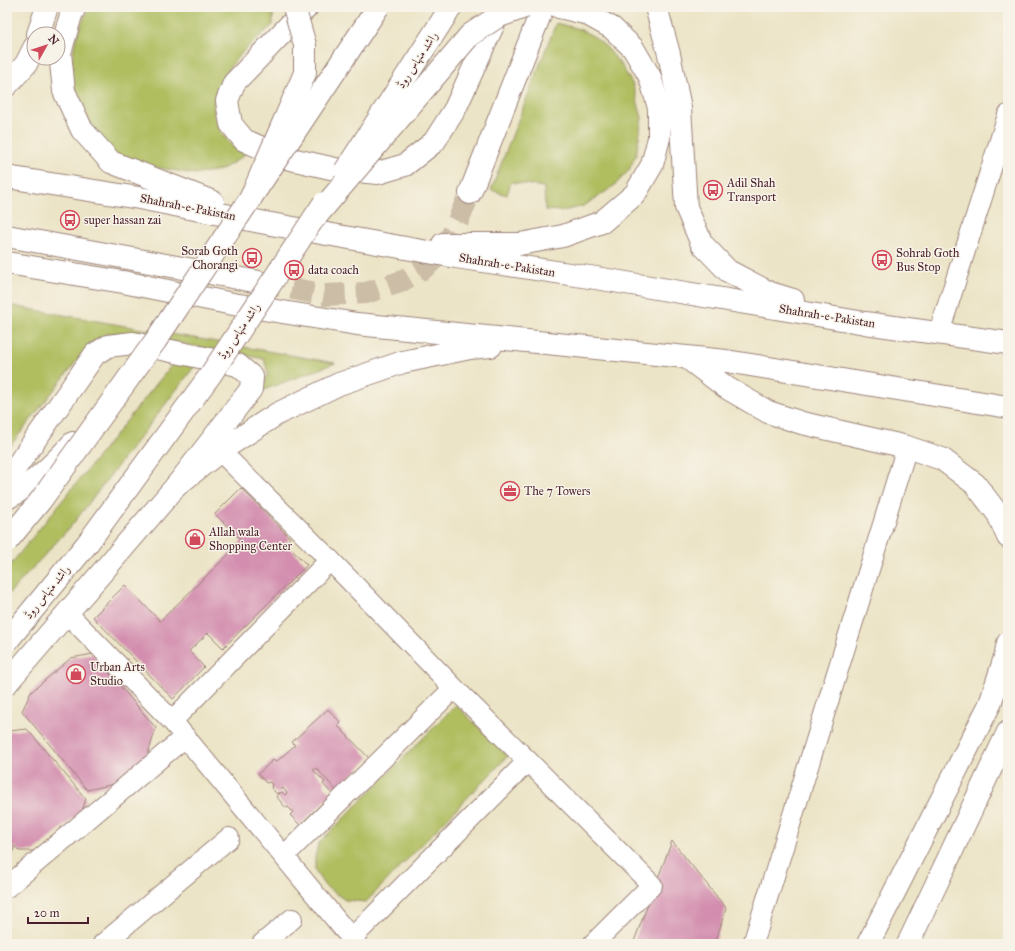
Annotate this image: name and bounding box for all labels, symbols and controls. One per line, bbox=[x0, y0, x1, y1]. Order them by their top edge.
north arrow bbox=[26, 26, 66, 66]
street label: راشد منہاس روڈ bbox=[393, 29, 441, 92]
text: N bbox=[45, 32, 62, 48]
place label: Adil Shah Transport bbox=[726, 176, 777, 204]
bus stop icon: Adil Shah Transport bbox=[702, 179, 724, 201]
street label: Shahrah-e-Pakistan bbox=[139, 191, 238, 223]
bus stop icon: super hassan zai bbox=[59, 209, 81, 231]
place label: super hassan zai bbox=[84, 213, 162, 227]
place label: Sorab Goth Chorangi bbox=[181, 244, 239, 273]
place label: Sohrab Goth Bus Stop bbox=[896, 246, 960, 274]
bus stop icon: Sorab Goth Chorangi bbox=[241, 247, 263, 269]
bus stop icon: Sohrab Goth Bus Stop bbox=[871, 249, 893, 271]
street label: Shahrah-e-Pakistan bbox=[458, 250, 557, 280]
bus stop icon: data coach bbox=[283, 259, 305, 281]
place label: data coach bbox=[308, 263, 359, 277]
street label: راشد منہاس روڈ bbox=[215, 300, 264, 362]
street label: Shahrah-e-Pakistan bbox=[778, 301, 877, 331]
office icon: The 7 Towers bbox=[499, 480, 521, 502]
place label: The 7 Towers bbox=[524, 484, 590, 498]
place label: Allah wala Shopping Center bbox=[208, 525, 293, 554]
shop icon: Allah wala Shopping Center bbox=[184, 528, 206, 550]
street label: راشد منہاس روڈ bbox=[21, 562, 74, 622]
place label: Urban Arts Studio bbox=[90, 660, 145, 688]
shop icon: Urban Arts Studio bbox=[65, 663, 87, 685]
scale bar bbox=[28, 899, 88, 925]
text: 20 m bbox=[34, 906, 60, 920]

